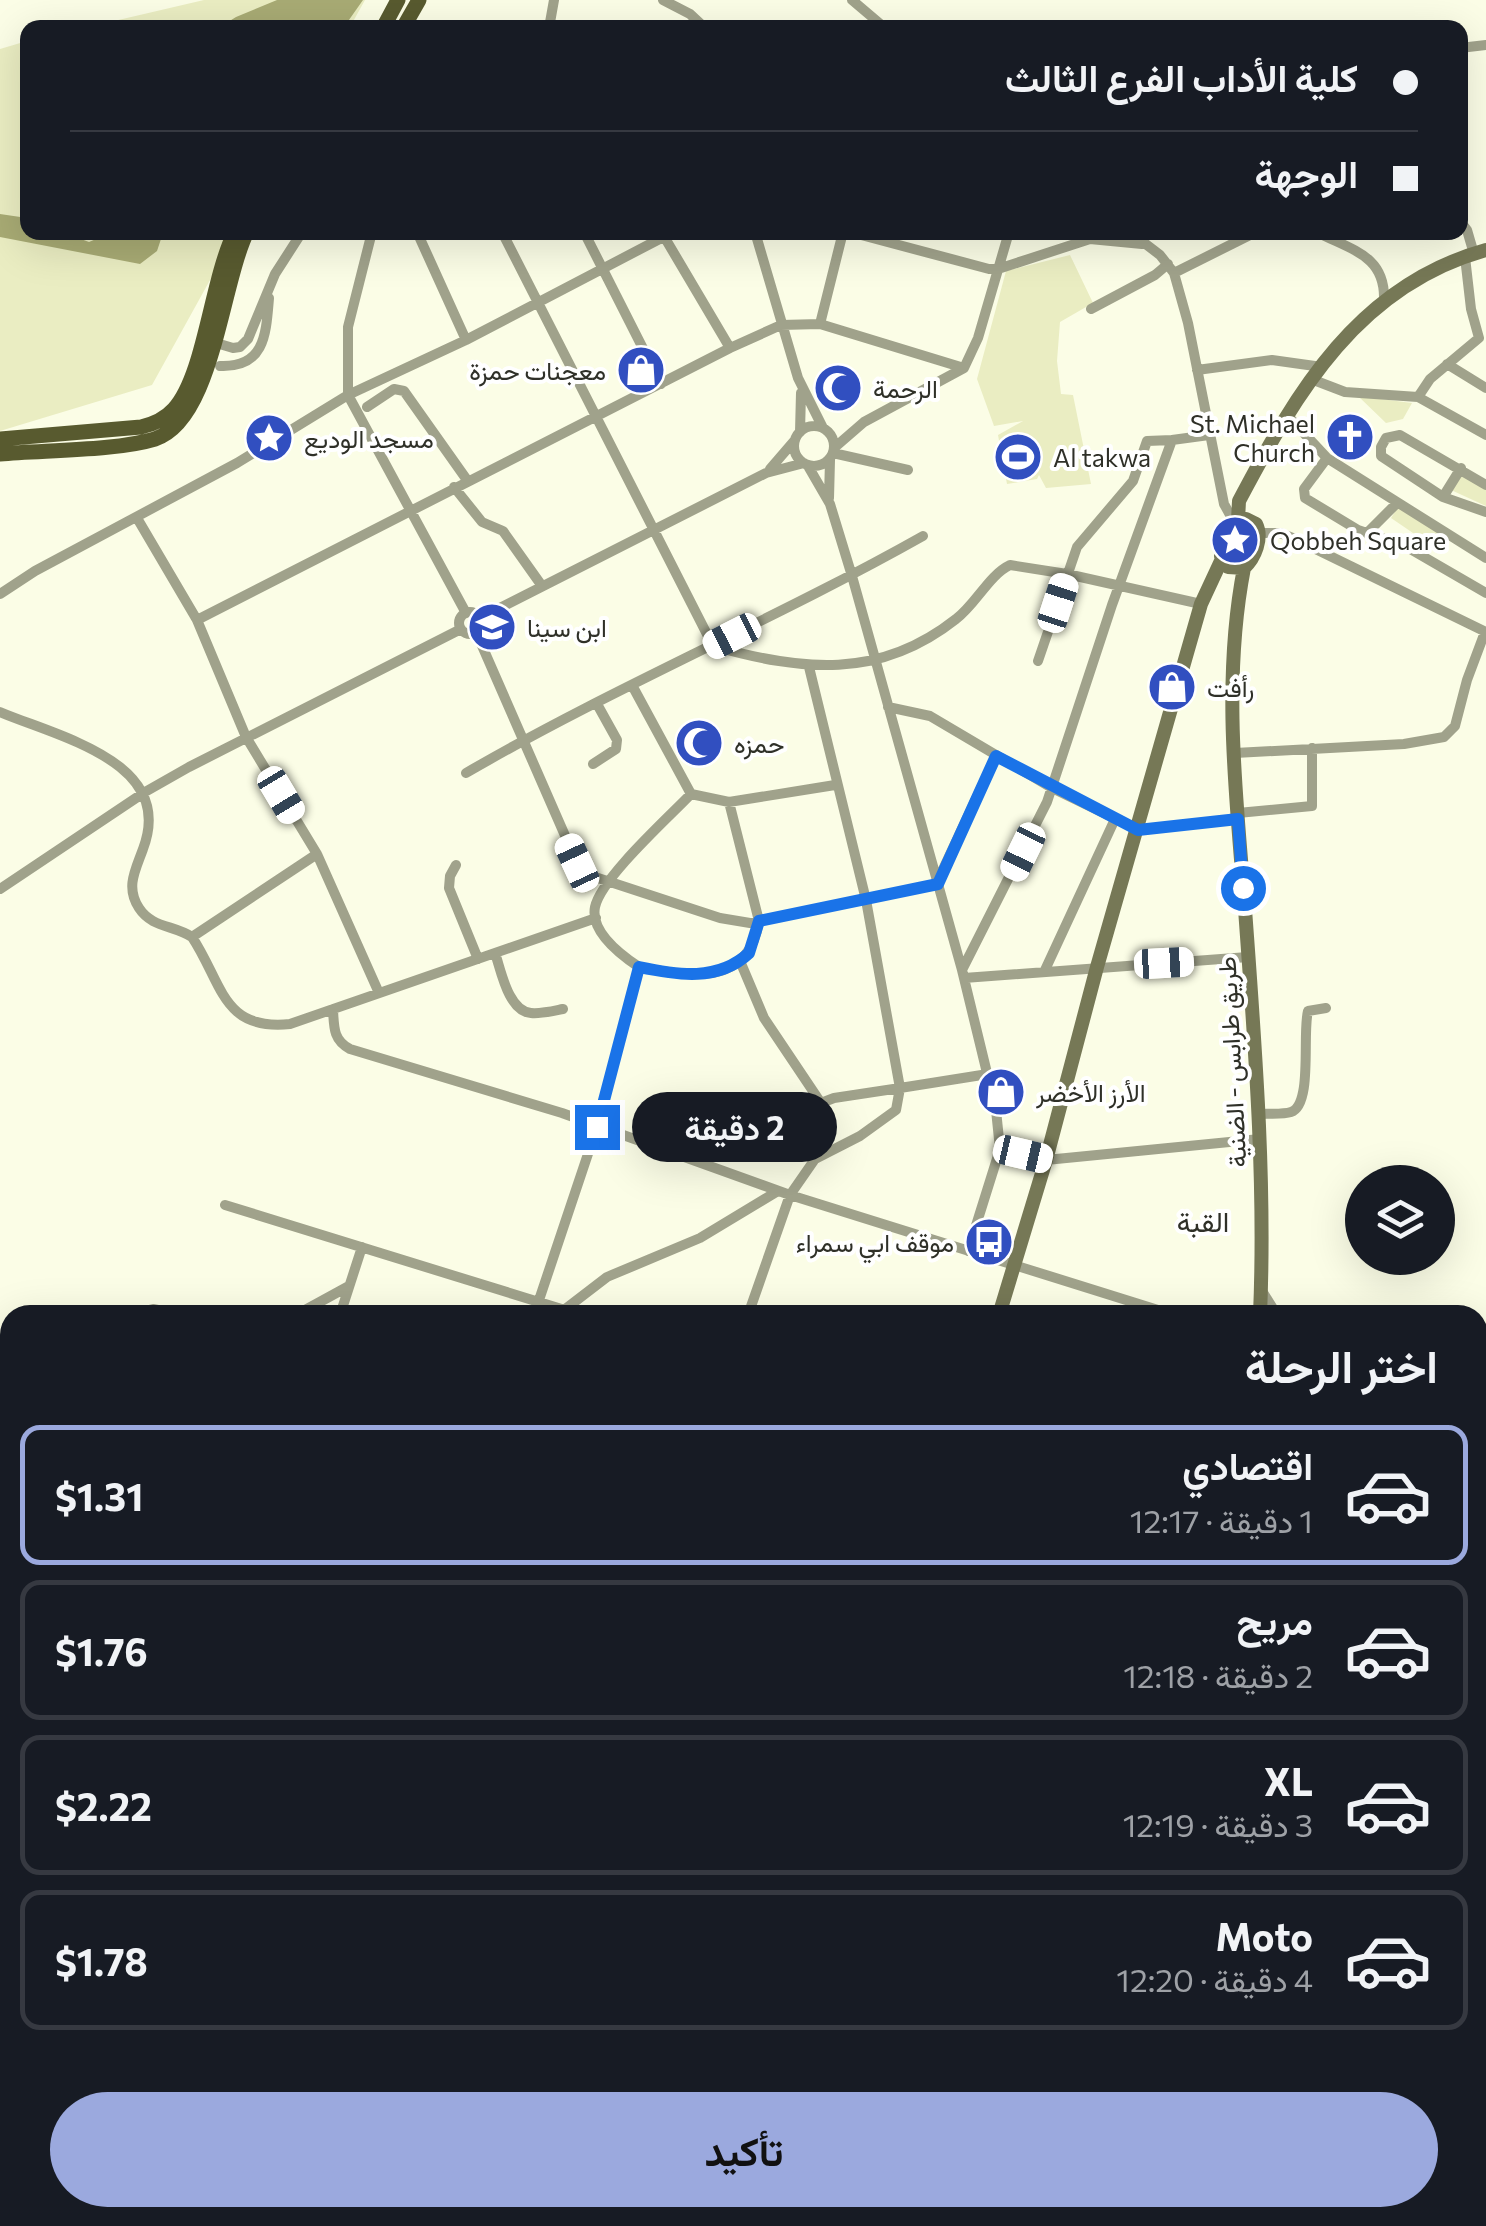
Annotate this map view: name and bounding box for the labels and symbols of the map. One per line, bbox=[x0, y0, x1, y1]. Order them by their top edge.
shop icon: معجنات حمزة bbox=[615, 344, 667, 396]
place label: معجنات حمزة bbox=[469, 355, 606, 387]
mosque icon: الرحمة bbox=[812, 362, 864, 414]
place label: الرحمة bbox=[873, 373, 938, 405]
place label: St. Michael Church bbox=[1190, 408, 1315, 467]
church icon: St. Michael Church bbox=[1324, 411, 1376, 463]
place icon: مسجد الوديع bbox=[243, 412, 295, 464]
place label: مسجد الوديع bbox=[304, 423, 434, 457]
sports icon: Al takwa bbox=[992, 431, 1044, 483]
place label: Al takwa bbox=[1053, 442, 1151, 472]
place icon: Qobbeh Square bbox=[1209, 514, 1261, 566]
place label: Qobbeh Square bbox=[1270, 525, 1446, 555]
car bbox=[1034, 570, 1082, 636]
school or university icon: ابن سينا bbox=[466, 601, 518, 653]
car bbox=[698, 609, 766, 663]
place label: ابن سينا bbox=[527, 612, 607, 644]
shop icon: رأفت bbox=[1146, 661, 1198, 713]
place label: رأفت bbox=[1207, 672, 1254, 704]
mosque icon: حمزه bbox=[673, 717, 725, 769]
place label: حمزه bbox=[734, 728, 784, 760]
car bbox=[253, 762, 309, 828]
car bbox=[996, 818, 1050, 886]
car bbox=[551, 829, 603, 897]
route start bbox=[1221, 866, 1266, 911]
car bbox=[1133, 946, 1195, 980]
street label: طريق طرابس - الضنية bbox=[1210, 956, 1254, 1168]
shop icon: الأرز الأخضر bbox=[975, 1066, 1027, 1118]
place label: الأرز الأخضر bbox=[1035, 1077, 1145, 1109]
callout: 2 دقيقة bbox=[632, 1092, 837, 1162]
route end bbox=[575, 1105, 620, 1150]
car bbox=[990, 1133, 1056, 1175]
district label: القبة bbox=[1177, 1204, 1229, 1239]
bus stop icon: موقف ابي سمراء bbox=[963, 1216, 1015, 1268]
place label: موقف ابي سمراء bbox=[796, 1227, 954, 1264]

